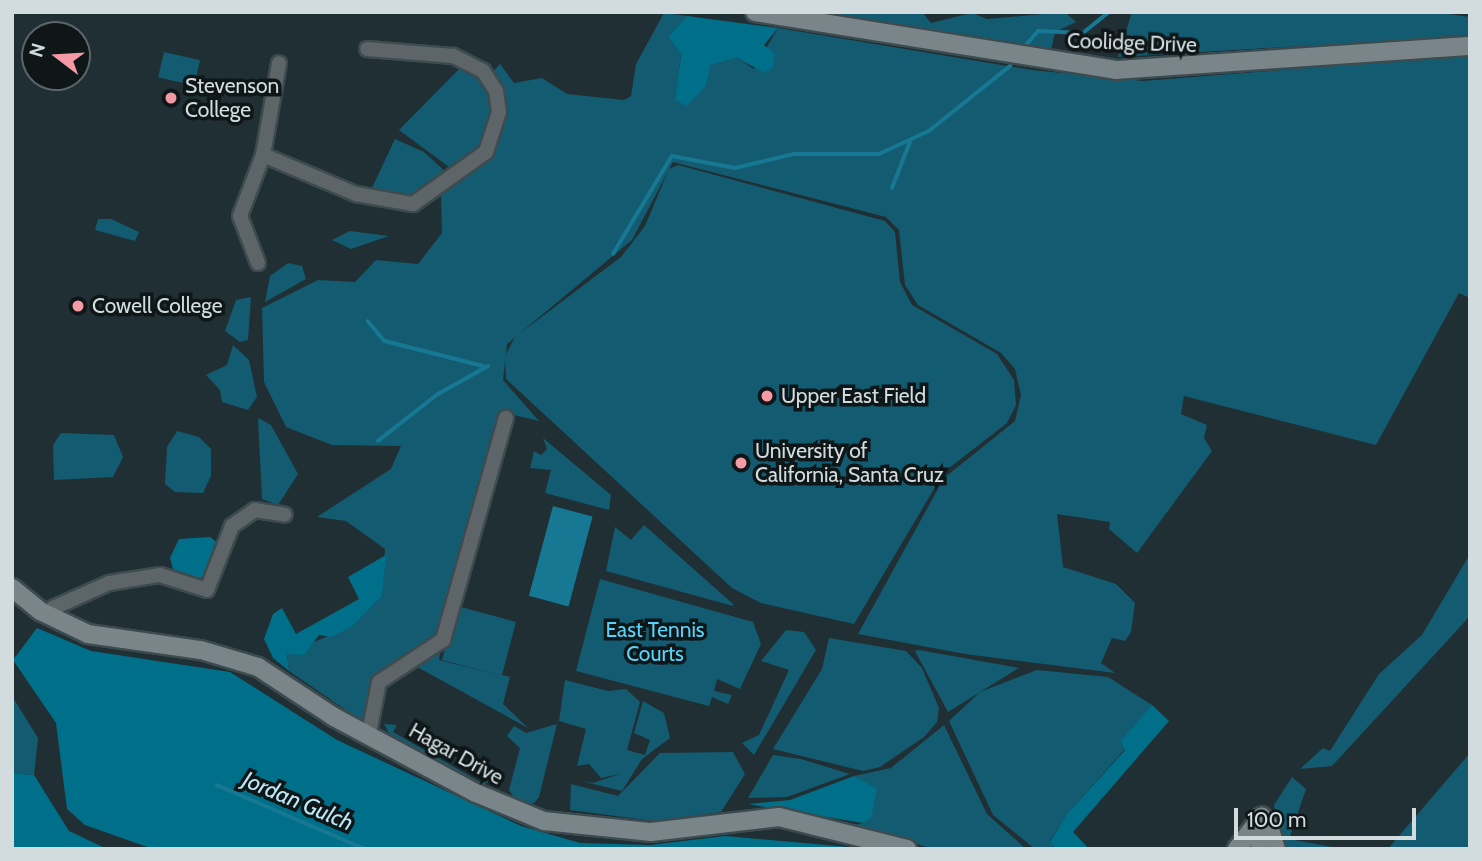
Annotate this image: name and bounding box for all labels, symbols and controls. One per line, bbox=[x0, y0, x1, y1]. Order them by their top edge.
north arrow bbox=[21, 21, 91, 91]
street label: Coolidge Drive bbox=[1067, 28, 1197, 58]
text: N bbox=[24, 41, 50, 60]
place label: Stevenson College bbox=[185, 73, 279, 123]
marker: Stevenson College bbox=[163, 90, 179, 106]
place label: Cowell College bbox=[92, 293, 223, 319]
marker: Cowell College bbox=[70, 298, 86, 314]
place label: Upper East Field bbox=[781, 383, 926, 409]
marker: Upper East Field bbox=[759, 388, 775, 404]
place label: University of California, Santa Cruz bbox=[755, 438, 944, 488]
marker: University of California, Santa Cruz bbox=[733, 455, 749, 471]
park label: East Tennis Courts bbox=[605, 617, 705, 667]
street label: Hagar Drive bbox=[405, 718, 507, 790]
water label: Jordan Gulch bbox=[239, 765, 357, 837]
scale bar bbox=[1237, 794, 1419, 838]
text: 100 m bbox=[1247, 807, 1306, 832]

